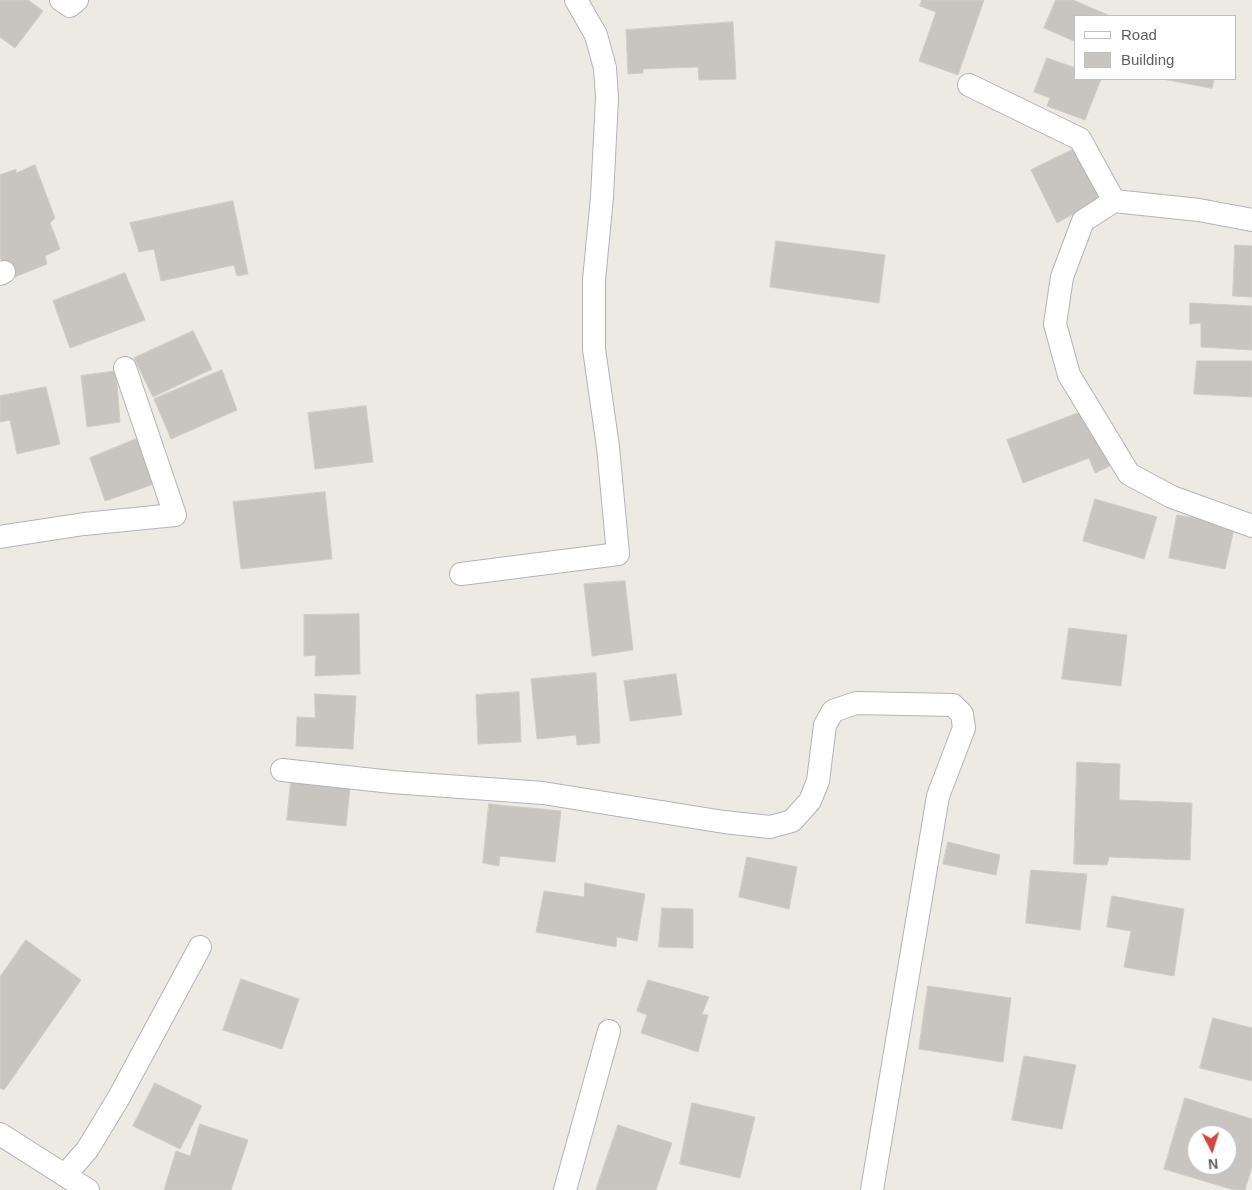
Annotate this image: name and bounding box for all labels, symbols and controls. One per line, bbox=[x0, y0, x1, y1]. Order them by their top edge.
legend bbox=[1074, 15, 1237, 80]
text: Road bbox=[1121, 26, 1157, 43]
text: Building bbox=[1121, 51, 1174, 68]
north arrow bbox=[1187, 1125, 1237, 1175]
text: N bbox=[1207, 1156, 1219, 1172]

